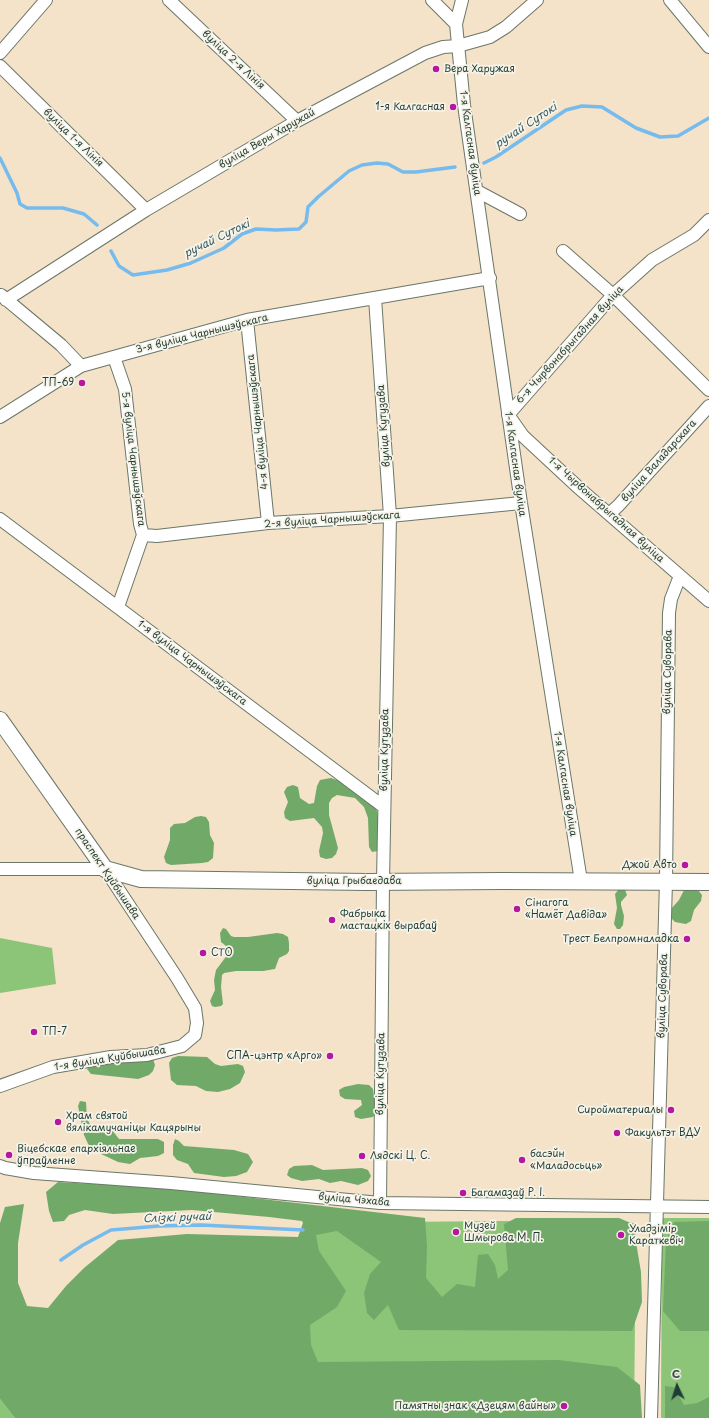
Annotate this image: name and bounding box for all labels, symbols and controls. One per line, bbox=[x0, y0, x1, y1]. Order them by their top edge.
street label: вуліца 2-я Лінія bbox=[199, 28, 267, 92]
place label: Вера Харужая bbox=[444, 63, 515, 75]
marker: Вера Харужая bbox=[431, 64, 441, 74]
street label: 1-я Калгасная вуліца bbox=[457, 90, 483, 196]
place label: 1-я Калгасная bbox=[375, 101, 445, 113]
water label: ручай Сутокі bbox=[492, 101, 560, 151]
marker: 1-я Калгасная bbox=[448, 102, 458, 112]
street label: вуліца 1-я Лінія bbox=[41, 106, 105, 170]
street label: вуліца Веры Харужай bbox=[217, 107, 317, 171]
water label: ручай Сутокі bbox=[182, 217, 252, 261]
street label: 6-я Чырвонабрыгадная вуліца bbox=[514, 284, 626, 406]
street label: 3-я вуліца Чарнышэўскага bbox=[135, 312, 269, 356]
street label: 4-я вуліца Чарнышэўскага bbox=[245, 354, 271, 490]
place label: ТП-69 bbox=[42, 377, 74, 389]
marker: ТП-69 bbox=[77, 378, 87, 388]
street label: вуліца Кутузава bbox=[375, 384, 393, 468]
street label: 5-я вуліца Чарнышэўскага bbox=[119, 391, 147, 527]
street label: 1-я Калгасная вуліца bbox=[502, 411, 528, 517]
street label: вуліца Валадарскага bbox=[619, 417, 699, 505]
street label: 1-я Чырвонабрыгадная вуліца bbox=[545, 455, 667, 565]
street label: 2-я вуліца Чарнышэўскага bbox=[264, 509, 400, 531]
street label: 1-я вуліца Чарнышэўскага bbox=[135, 618, 249, 708]
street label: вуліца Суворава bbox=[661, 629, 675, 715]
street label: вуліца Кутузава bbox=[378, 708, 392, 792]
street label: 1-я Калгасная вуліца bbox=[551, 731, 579, 837]
street label: праспект Куйбышава bbox=[72, 826, 142, 922]
place label: Джой Авто bbox=[622, 859, 677, 871]
marker: Джой Авто bbox=[680, 860, 690, 870]
street label: вуліца Грыбаедава bbox=[306, 875, 402, 887]
place label: Сінагога «Намёт Давіда» bbox=[525, 897, 607, 920]
marker: Сінагога «Намёт Давіда» bbox=[512, 904, 522, 914]
place label: Фабрыка мастацкіх вырабаў bbox=[340, 908, 437, 932]
marker: Фабрыка мастацкіх вырабаў bbox=[327, 915, 337, 925]
place label: Трест Белпромналадка bbox=[563, 933, 679, 945]
marker: Трест Белпромналадка bbox=[682, 934, 692, 944]
place label: СТО bbox=[211, 947, 233, 959]
marker: СТО bbox=[198, 948, 208, 958]
street label: вуліца Суворава bbox=[656, 953, 670, 1039]
place label: ТП-7 bbox=[42, 1026, 67, 1038]
marker: ТП-7 bbox=[29, 1027, 39, 1037]
street label: вуліца Кутузава bbox=[374, 1032, 388, 1116]
street label: 1-я вуліца Куйбышава bbox=[53, 1044, 167, 1074]
place label: СПА-цэнтр «Арго» bbox=[227, 1050, 322, 1062]
marker: СПА-цэнтр «Арго» bbox=[325, 1051, 335, 1061]
place label: Сиройматериалы bbox=[577, 1104, 663, 1116]
marker: Сиройматериалы bbox=[666, 1105, 676, 1115]
place label: Храм святой вялікамучаніцы Кацярыны bbox=[66, 1110, 201, 1134]
marker: Храм святой вялікамучаніцы Кацярыны bbox=[53, 1117, 63, 1127]
place label: Факультэт ВДУ bbox=[625, 1127, 701, 1139]
marker: Факультэт ВДУ bbox=[612, 1128, 622, 1138]
place label: Віцебскае епархіяльнае ўпраўленне bbox=[17, 1143, 136, 1166]
place label: басэйн «Маладосьць» bbox=[530, 1148, 602, 1172]
marker: Віцебскае епархіяльнае ўпраўленне bbox=[4, 1150, 14, 1160]
place label: Лядскі Ц. С. bbox=[370, 1150, 430, 1162]
marker: Лядскі Ц. С. bbox=[357, 1151, 367, 1161]
marker: басэйн «Маладосьць» bbox=[517, 1155, 527, 1165]
place label: Багамазаў Р. І. bbox=[471, 1187, 545, 1199]
marker: Багамазаў Р. І. bbox=[458, 1188, 468, 1198]
street label: вуліца Чэхава bbox=[318, 1191, 390, 1209]
water label: Слізкі ручай bbox=[143, 1210, 211, 1226]
place label: Музей Шмырова М. П. bbox=[464, 1220, 543, 1244]
place label: Уладзімір Караткевіч bbox=[629, 1223, 684, 1246]
marker: Музей Шмырова М. П. bbox=[451, 1227, 461, 1237]
marker: Уладзімір Караткевіч bbox=[616, 1230, 626, 1240]
text: С bbox=[671, 1365, 681, 1382]
north arrow bbox=[657, 1366, 697, 1406]
place label: Памятны знак «Дзецям вайны» bbox=[394, 1400, 556, 1412]
marker: Памятны знак «Дзецям вайны» bbox=[559, 1401, 569, 1411]

